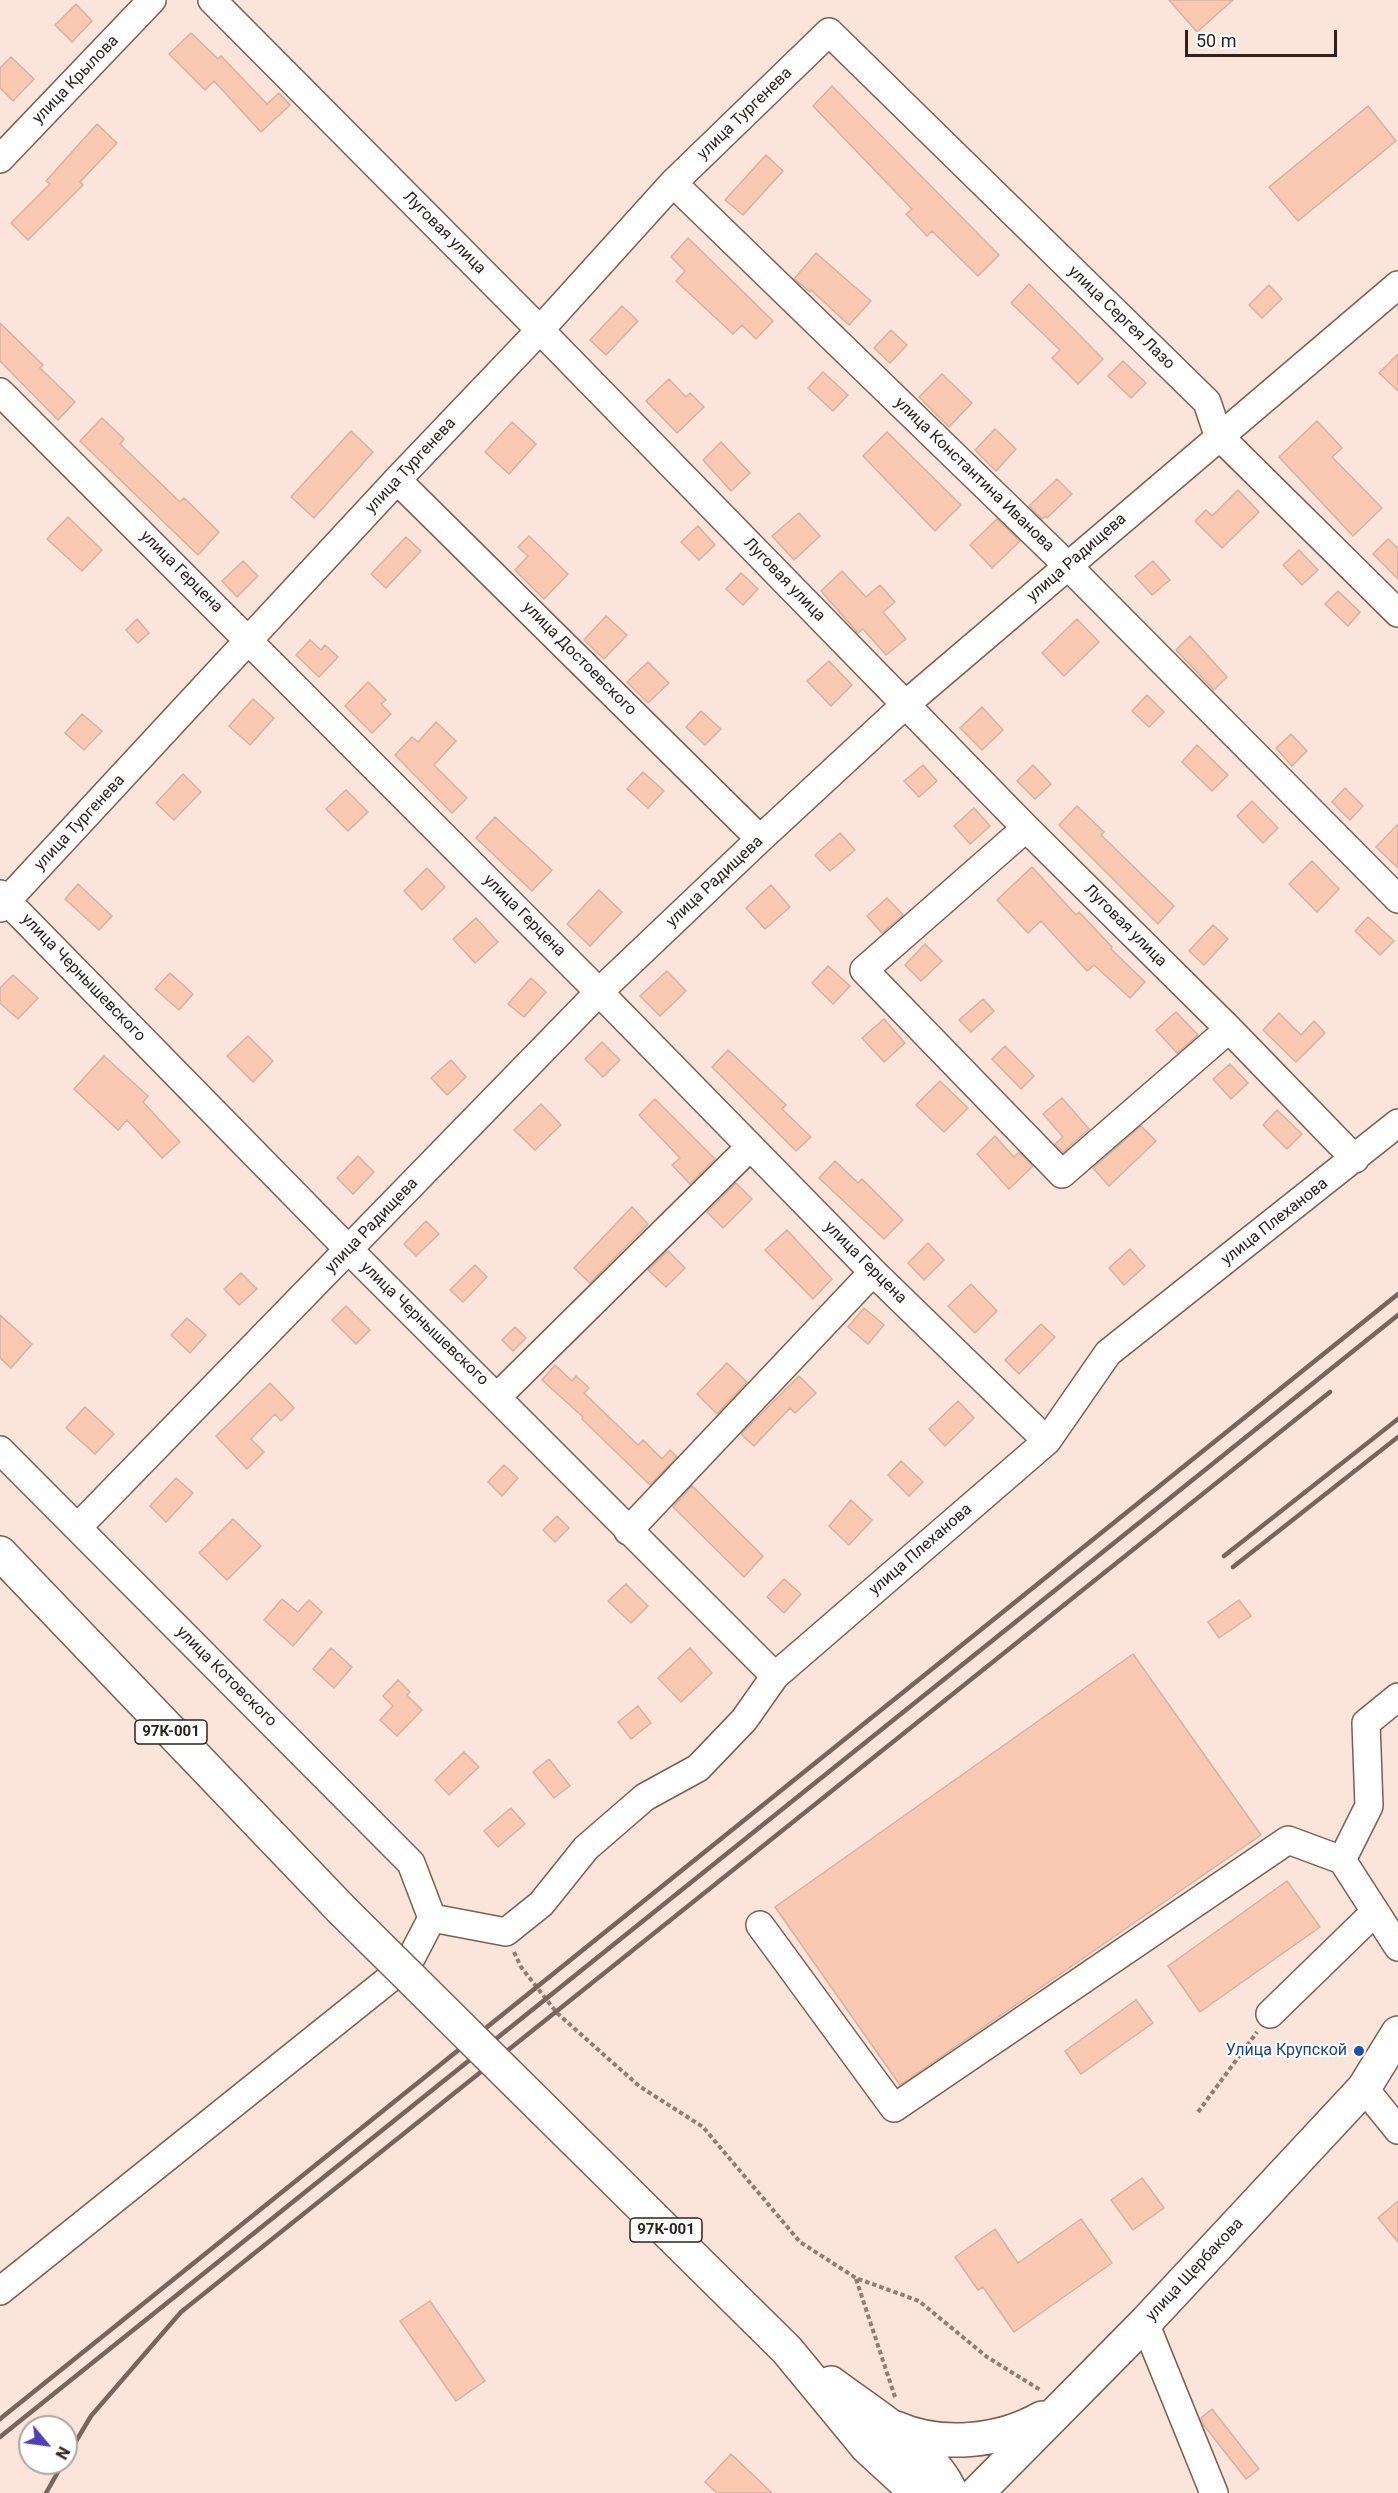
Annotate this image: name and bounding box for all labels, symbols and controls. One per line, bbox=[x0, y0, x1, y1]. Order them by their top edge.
scale bar bbox=[1188, 18, 1340, 56]
text: 50 m bbox=[1196, 30, 1236, 51]
street label: улица Крылова bbox=[29, 32, 123, 128]
street label: улица Тургенева bbox=[694, 64, 796, 164]
street label: Луговая улица bbox=[399, 188, 489, 278]
street label: улица Сергея Лазо bbox=[1064, 262, 1178, 374]
street label: улица Константина Иванова bbox=[890, 394, 1058, 556]
street label: улица Тургенева bbox=[362, 414, 460, 518]
street label: улица Радищева bbox=[1023, 510, 1131, 606]
street label: улица Герцена bbox=[136, 527, 226, 617]
street label: Луговая улица bbox=[739, 534, 829, 626]
street label: улица Достоевского bbox=[518, 598, 640, 720]
street label: улица Тургенева bbox=[31, 771, 129, 875]
street label: улица Радищева bbox=[663, 832, 767, 932]
street label: улица Герцена bbox=[479, 871, 569, 961]
street label: Луговая улица bbox=[1080, 881, 1170, 971]
street label: улица Чернышевского bbox=[17, 910, 149, 1046]
street label: улица Радищева bbox=[322, 1174, 422, 1278]
street label: улица Плеханова bbox=[1218, 1174, 1332, 1270]
street label: улица Герцена bbox=[820, 1218, 910, 1308]
street label: улица Чернышевского bbox=[356, 1258, 492, 1390]
street label: улица Плеханова bbox=[866, 1500, 976, 1600]
street label: улица Котовского bbox=[172, 1623, 280, 1731]
road number: 97К-001 bbox=[135, 1720, 207, 1744]
place label: Улица Крупской bbox=[1226, 2041, 1347, 2061]
marker: Улица Крупской bbox=[1352, 2044, 1366, 2058]
street label: улица Щербакова bbox=[1142, 2214, 1248, 2326]
road number: 97К-001 bbox=[630, 2218, 702, 2242]
north arrow bbox=[18, 2415, 78, 2475]
text: N bbox=[51, 2443, 73, 2463]

